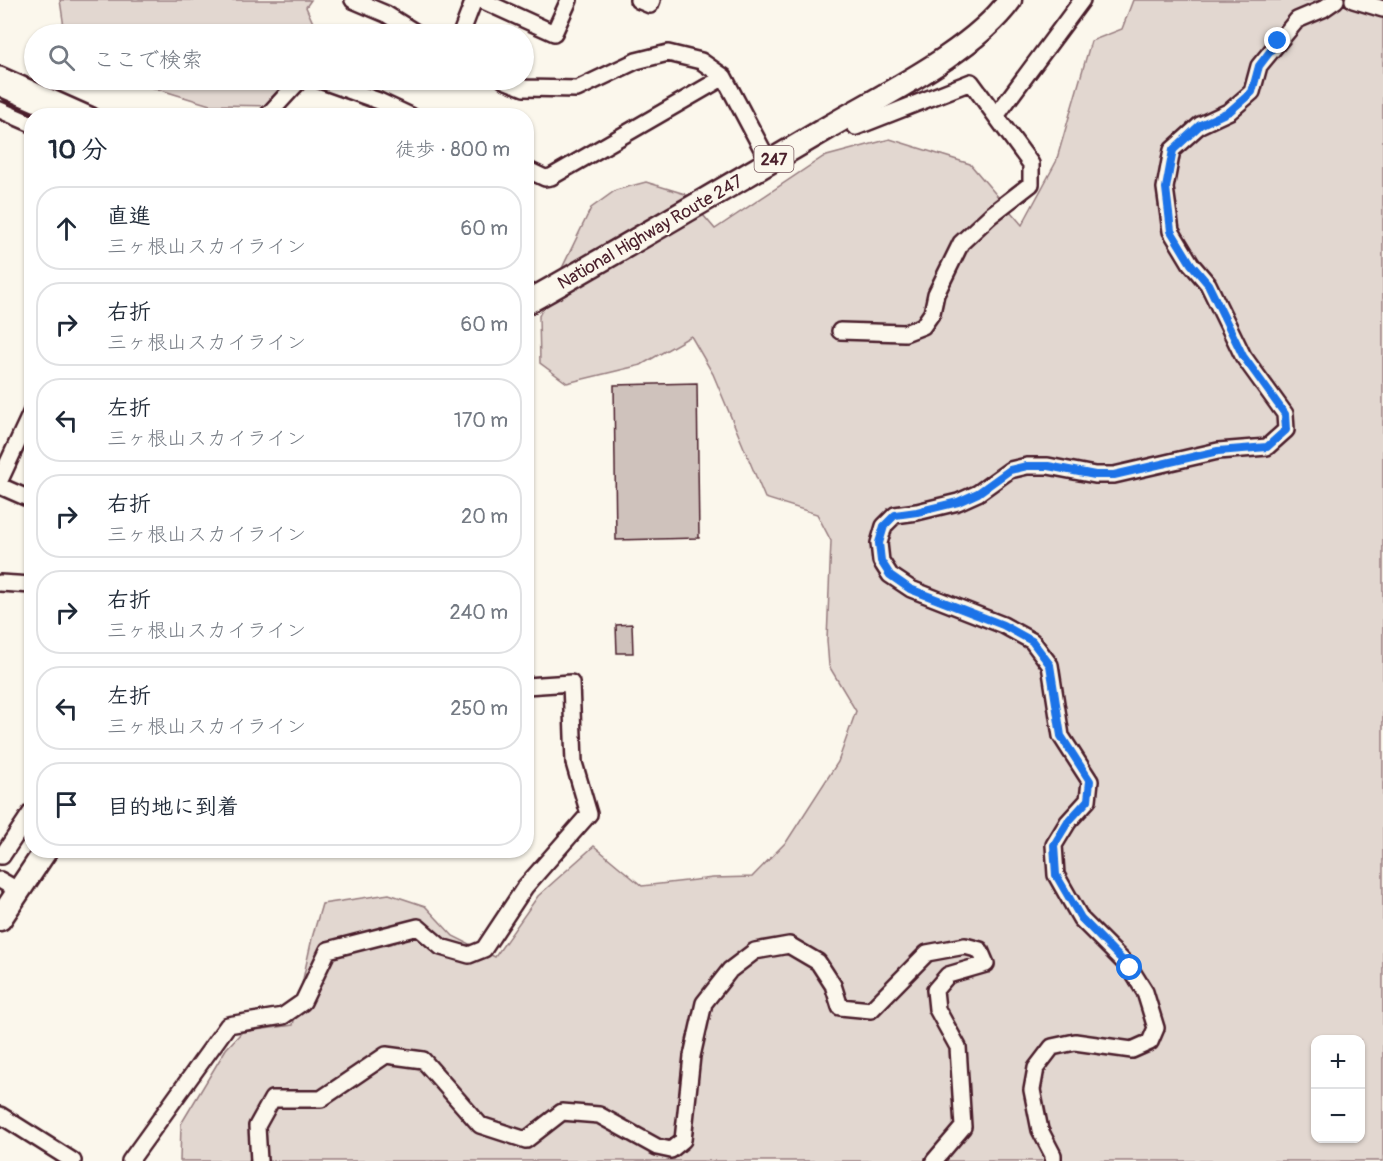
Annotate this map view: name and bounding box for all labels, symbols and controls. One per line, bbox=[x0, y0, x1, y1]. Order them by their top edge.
search box bbox=[24, 24, 534, 90]
route end bbox=[1264, 27, 1290, 53]
icon: search bbox=[45, 41, 78, 74]
text: ここで検索 bbox=[93, 46, 203, 74]
text: 10 分 bbox=[48, 134, 108, 166]
text: 徒歩 · 800 m bbox=[395, 137, 510, 162]
road number: 247 bbox=[754, 146, 794, 172]
street label: National Highway Route 247 bbox=[553, 170, 747, 295]
text: 直進 bbox=[107, 202, 151, 230]
icon: ahead bbox=[50, 212, 83, 245]
text: 60 m bbox=[461, 216, 508, 241]
text: 三ヶ根山スカイライン bbox=[107, 234, 306, 259]
text: 右折 bbox=[107, 298, 151, 326]
icon: right bbox=[50, 308, 83, 341]
text: 60 m bbox=[461, 312, 508, 337]
text: 三ヶ根山スカイライン bbox=[107, 330, 306, 355]
text: 左折 bbox=[107, 394, 151, 422]
icon: left bbox=[50, 404, 83, 437]
text: 170 m bbox=[454, 408, 508, 433]
text: 三ヶ根山スカイライン bbox=[107, 426, 306, 451]
text: 右折 bbox=[107, 490, 151, 518]
icon: right bbox=[50, 500, 83, 533]
text: 20 m bbox=[461, 504, 508, 529]
text: 三ヶ根山スカイライン bbox=[107, 522, 306, 547]
text: 右折 bbox=[107, 586, 151, 614]
icon: right bbox=[50, 596, 83, 629]
text: 240 m bbox=[449, 600, 508, 625]
text: 三ヶ根山スカイライン bbox=[107, 618, 306, 643]
text: 左折 bbox=[107, 682, 151, 710]
icon: left bbox=[50, 692, 83, 725]
text: 250 m bbox=[450, 696, 508, 721]
text: 三ヶ根山スカイライン bbox=[107, 714, 306, 739]
icon: arrive bbox=[50, 788, 83, 821]
text: 目的地に到着 bbox=[107, 793, 239, 821]
route start bbox=[1116, 954, 1142, 980]
map controls bbox=[1311, 1035, 1365, 1143]
button: + bbox=[1311, 1035, 1365, 1089]
button: − bbox=[1311, 1089, 1365, 1143]

